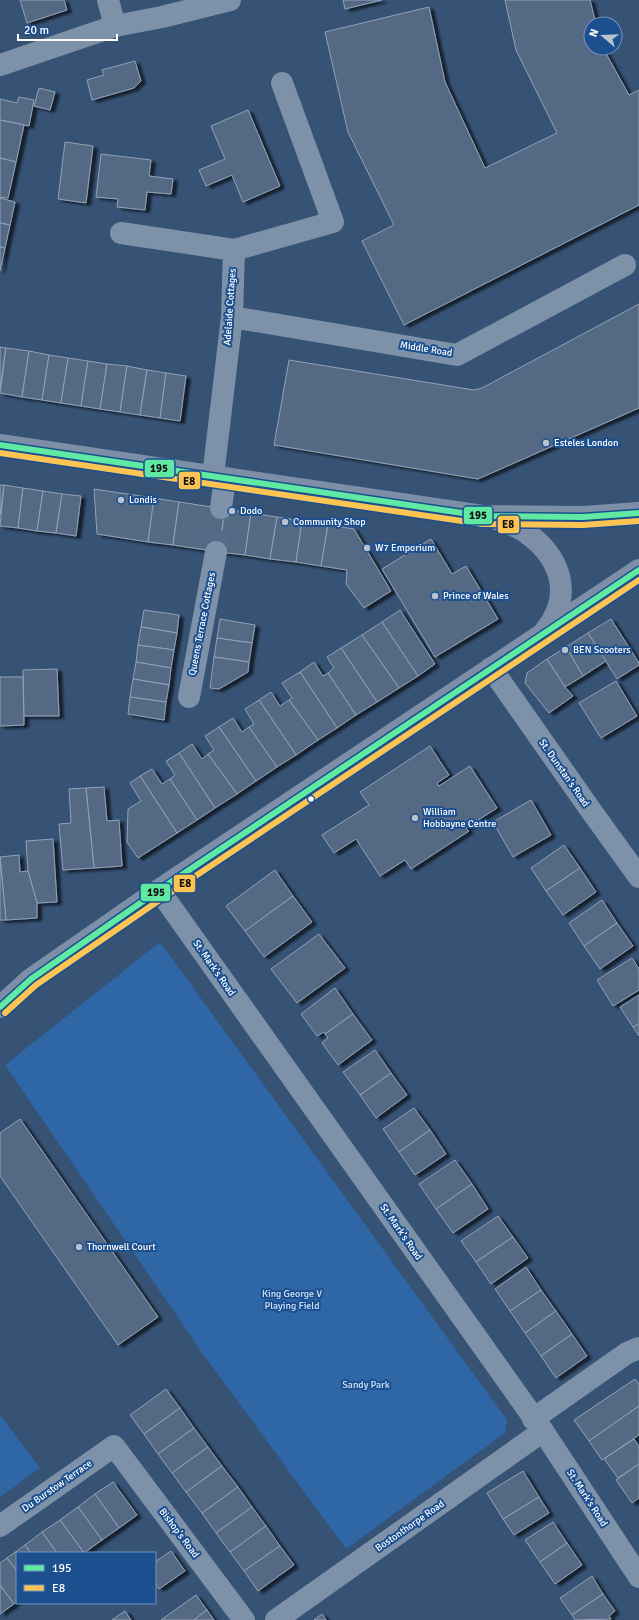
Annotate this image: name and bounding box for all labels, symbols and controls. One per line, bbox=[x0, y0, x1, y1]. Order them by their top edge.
scale bar bbox=[18, 16, 117, 42]
north arrow bbox=[583, 16, 623, 56]
text: 20 m bbox=[24, 23, 49, 38]
text: N bbox=[587, 27, 601, 39]
street label: Adelaide Cottages bbox=[221, 267, 239, 346]
street label: Middle Road bbox=[399, 339, 453, 359]
place label: Esteles London bbox=[554, 437, 618, 449]
marker: Esteles London bbox=[541, 438, 551, 448]
line badge: 195 bbox=[144, 459, 175, 478]
text: 195 bbox=[150, 462, 168, 475]
line badge: E8 bbox=[178, 471, 201, 490]
text: E8 bbox=[183, 475, 195, 488]
place label: Londis bbox=[129, 494, 158, 506]
marker: Londis bbox=[116, 495, 126, 505]
place label: Dodo bbox=[240, 505, 262, 517]
marker: Dodo bbox=[227, 506, 237, 516]
line badge: 195 bbox=[463, 506, 493, 525]
text: 195 bbox=[469, 509, 487, 522]
line badge: E8 bbox=[497, 515, 520, 534]
place label: Community Shop bbox=[293, 516, 366, 528]
marker: Community Shop bbox=[280, 517, 290, 527]
text: E8 bbox=[502, 518, 514, 531]
place label: W7 Emporium bbox=[375, 542, 435, 554]
marker: W7 Emporium bbox=[362, 543, 372, 553]
street label: Queens Terrace Cottages bbox=[186, 571, 218, 677]
place label: Prince of Wales bbox=[443, 590, 509, 602]
marker: Prince of Wales bbox=[430, 591, 440, 601]
place label: BEN Scooters bbox=[573, 644, 631, 656]
marker: BEN Scooters bbox=[560, 645, 570, 655]
street label: St. Dunstan's Road bbox=[536, 737, 592, 809]
unlabelled marker bbox=[306, 794, 316, 804]
place label: William Hobbayne Centre bbox=[423, 806, 496, 830]
marker: William Hobbayne Centre bbox=[410, 813, 420, 823]
line badge: E8 bbox=[173, 874, 196, 893]
text: E8 bbox=[179, 877, 191, 890]
line badge: 195 bbox=[140, 883, 171, 902]
text: 195 bbox=[147, 886, 165, 899]
street label: St. Mark's Road bbox=[190, 938, 238, 998]
street label: St. Mark's Road bbox=[377, 1202, 425, 1262]
place label: Thornwell Court bbox=[87, 1241, 156, 1253]
marker: Thornwell Court bbox=[74, 1242, 84, 1252]
park label: King George V Playing Field bbox=[262, 1288, 322, 1312]
park label: Sandy Park bbox=[342, 1379, 390, 1391]
street label: Du Burstow Terrace bbox=[20, 1457, 94, 1515]
street label: St. Mark's Road bbox=[564, 1467, 610, 1529]
street label: Bostonthorpe Road bbox=[373, 1498, 447, 1554]
street label: Bishop's Road bbox=[156, 1506, 202, 1560]
legend bbox=[16, 1552, 156, 1604]
text: 195 bbox=[52, 1561, 71, 1576]
text: E8 bbox=[52, 1581, 65, 1596]

